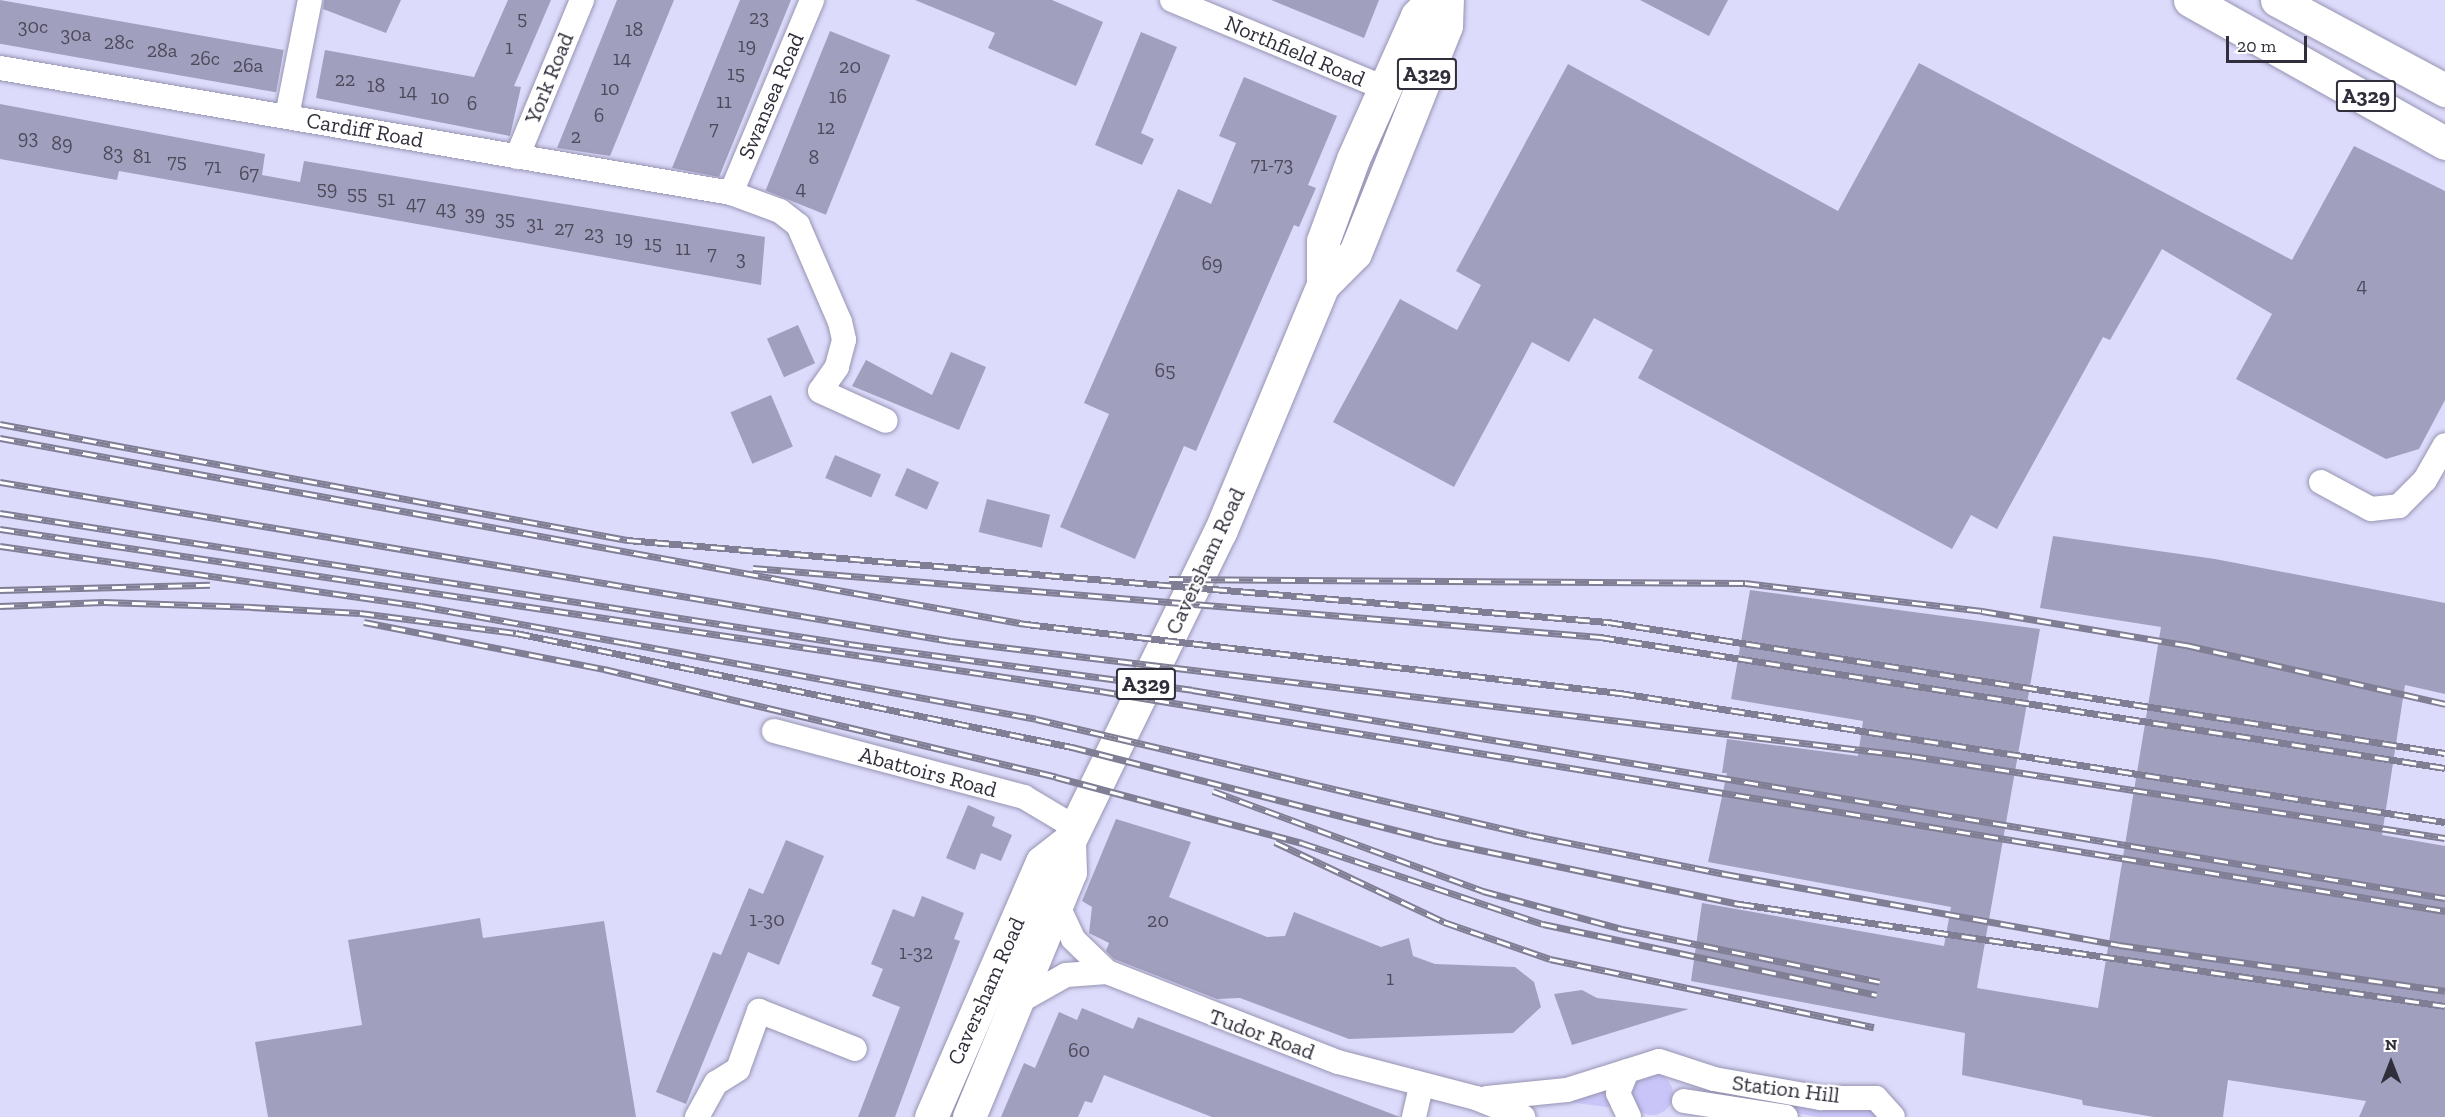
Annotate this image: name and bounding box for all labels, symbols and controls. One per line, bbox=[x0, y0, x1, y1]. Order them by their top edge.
house number: 23 bbox=[749, 5, 769, 29]
house number: 5 bbox=[517, 6, 527, 30]
street label: Northfield Road bbox=[1221, 10, 1369, 92]
house number: 30c bbox=[18, 14, 48, 38]
house number: 18 bbox=[625, 17, 643, 41]
house number: 30a bbox=[61, 22, 91, 46]
scale bar bbox=[2229, 24, 2310, 62]
street label: York Road bbox=[519, 29, 579, 127]
street label: Swansea Road bbox=[733, 29, 809, 163]
house number: 28c bbox=[104, 30, 134, 54]
house number: 19 bbox=[738, 33, 756, 57]
house number: 1 bbox=[505, 35, 513, 59]
text: 20 m bbox=[2237, 35, 2276, 57]
house number: 28a bbox=[147, 38, 177, 62]
house number: 26c bbox=[190, 46, 220, 70]
house number: 14 bbox=[613, 46, 631, 70]
house number: 26a bbox=[233, 53, 263, 77]
house number: 20 bbox=[839, 54, 861, 78]
road number: A329 bbox=[1396, 56, 1458, 92]
house number: 15 bbox=[727, 61, 745, 85]
house number: 22 bbox=[335, 67, 355, 91]
house number: 18 bbox=[367, 73, 385, 97]
house number: 10 bbox=[600, 76, 620, 100]
road number: A329 bbox=[2334, 78, 2398, 114]
house number: 14 bbox=[399, 79, 417, 103]
house number: 16 bbox=[829, 84, 847, 108]
house number: 10 bbox=[430, 85, 450, 109]
house number: 11 bbox=[716, 89, 732, 113]
house number: 6 bbox=[467, 91, 477, 115]
house number: 6 bbox=[594, 103, 604, 127]
street label: Cardiff Road bbox=[305, 107, 425, 153]
house number: 12 bbox=[817, 115, 835, 139]
house number: 7 bbox=[709, 116, 719, 140]
house number: 2 bbox=[571, 124, 581, 148]
house number: 93 bbox=[18, 125, 38, 149]
house number: 89 bbox=[51, 131, 73, 155]
house number: 83 bbox=[103, 141, 123, 165]
house number: 81 bbox=[133, 144, 151, 168]
house number: 8 bbox=[809, 145, 819, 169]
house number: 75 bbox=[167, 149, 187, 173]
house number: 71-73 bbox=[1251, 152, 1293, 176]
house number: 71 bbox=[204, 154, 222, 178]
house number: 67 bbox=[239, 161, 259, 185]
house number: 59 bbox=[317, 176, 337, 200]
house number: 4 bbox=[796, 176, 806, 200]
house number: 55 bbox=[347, 181, 367, 205]
house number: 51 bbox=[377, 186, 395, 210]
house number: 47 bbox=[406, 191, 426, 215]
house number: 43 bbox=[436, 196, 456, 220]
house number: 39 bbox=[465, 201, 485, 225]
house number: 35 bbox=[495, 206, 515, 230]
house number: 31 bbox=[526, 211, 544, 235]
house number: 27 bbox=[554, 216, 574, 240]
house number: 23 bbox=[584, 221, 604, 245]
house number: 19 bbox=[615, 226, 633, 250]
house number: 15 bbox=[644, 231, 662, 255]
house number: 11 bbox=[675, 236, 691, 260]
house number: 7 bbox=[707, 241, 717, 265]
house number: 3 bbox=[736, 246, 746, 270]
house number: 69 bbox=[1201, 251, 1223, 275]
house number: 4 bbox=[2357, 273, 2367, 297]
house number: 65 bbox=[1155, 358, 1175, 382]
street label: Caversham Road bbox=[1160, 484, 1250, 638]
road number: A329 bbox=[1114, 666, 1178, 702]
street label: Abattoirs Road bbox=[856, 741, 1000, 803]
house number: 1-30 bbox=[749, 907, 785, 931]
house number: 20 bbox=[1147, 908, 1169, 932]
street label: Caversham Road bbox=[942, 913, 1030, 1069]
house number: 1-32 bbox=[899, 940, 933, 964]
house number: 1 bbox=[1386, 966, 1394, 990]
street label: Tudor Road bbox=[1205, 1003, 1319, 1065]
north arrow bbox=[2361, 1033, 2421, 1093]
text: N bbox=[2385, 1035, 2397, 1054]
house number: 60 bbox=[1068, 1038, 1090, 1062]
street label: Station Hill bbox=[1731, 1069, 1841, 1109]

